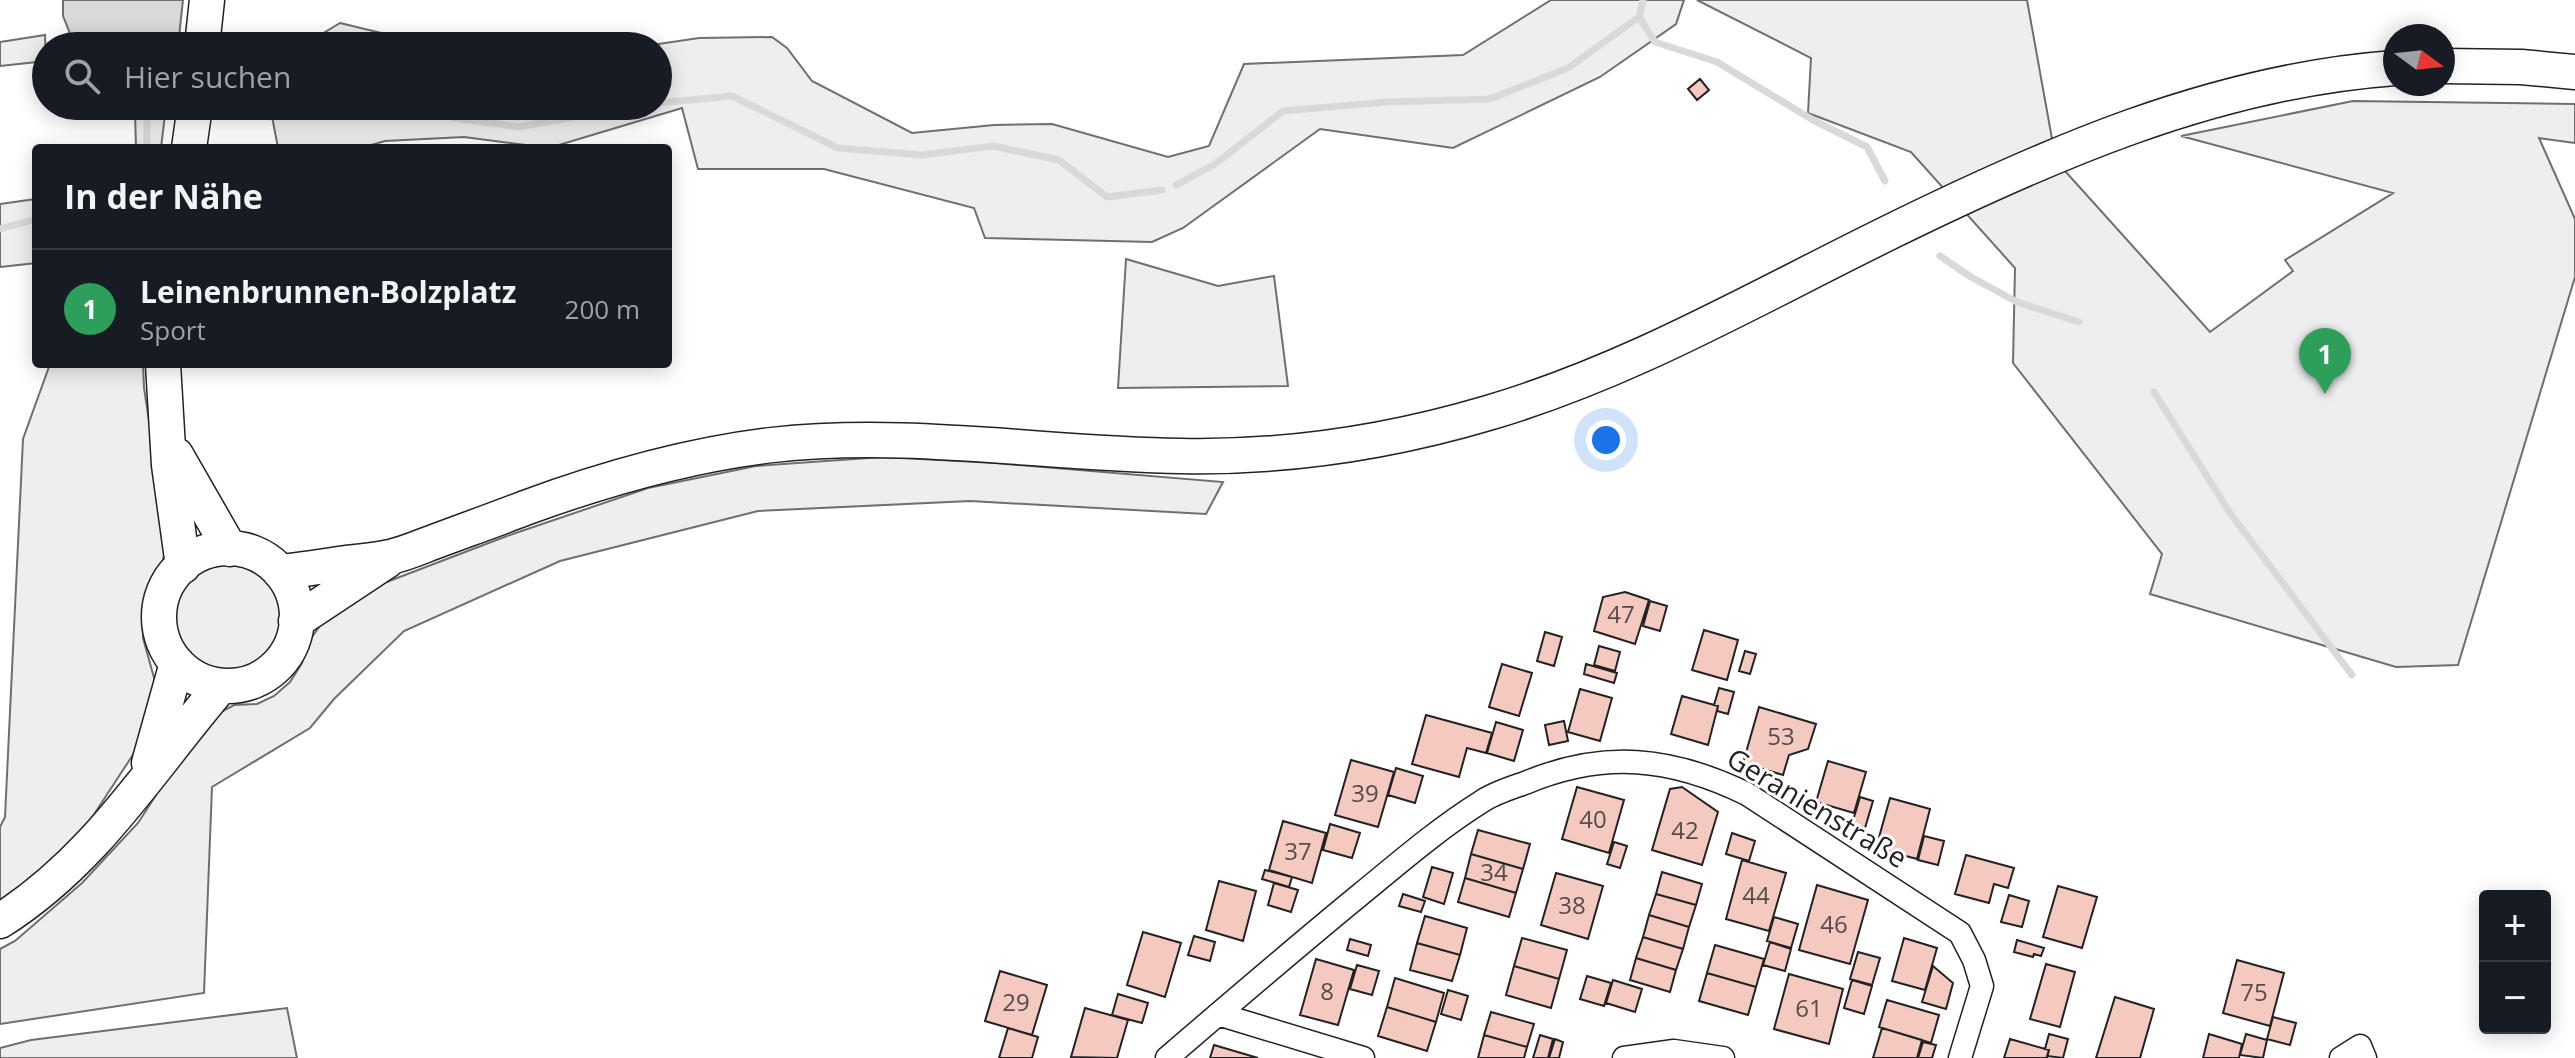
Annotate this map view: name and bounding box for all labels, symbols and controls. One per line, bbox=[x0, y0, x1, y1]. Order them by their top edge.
north arrow bbox=[2383, 24, 2455, 96]
search box bbox=[32, 32, 672, 120]
icon: search bbox=[60, 54, 104, 98]
text: Hier suchen bbox=[124, 56, 291, 97]
text: In der Nähe bbox=[64, 173, 263, 219]
text: Leinenbrunnen-Bolzplatz bbox=[140, 271, 516, 312]
text: 1 bbox=[83, 291, 97, 327]
text: 200 m bbox=[565, 291, 640, 327]
text: Sport bbox=[140, 312, 206, 348]
pin: 1 bbox=[2299, 328, 2351, 394]
your location bbox=[1586, 420, 1626, 460]
house number: 47 bbox=[1607, 597, 1635, 630]
house number: 53 bbox=[1767, 719, 1795, 752]
street label: Geranienstraße bbox=[1720, 738, 1915, 876]
house number: 39 bbox=[1351, 776, 1379, 809]
house number: 40 bbox=[1579, 802, 1607, 835]
house number: 42 bbox=[1671, 813, 1699, 846]
house number: 37 bbox=[1284, 834, 1312, 867]
house number: 34 bbox=[1480, 855, 1508, 888]
house number: 44 bbox=[1742, 878, 1770, 911]
house number: 38 bbox=[1558, 888, 1586, 921]
map controls bbox=[2479, 890, 2551, 1034]
button: + bbox=[2479, 890, 2551, 962]
house number: 46 bbox=[1820, 907, 1848, 940]
button: − bbox=[2479, 962, 2551, 1034]
house number: 8 bbox=[1320, 974, 1334, 1007]
house number: 75 bbox=[2240, 975, 2268, 1008]
house number: 29 bbox=[1002, 985, 1030, 1018]
house number: 61 bbox=[1795, 991, 1823, 1024]

